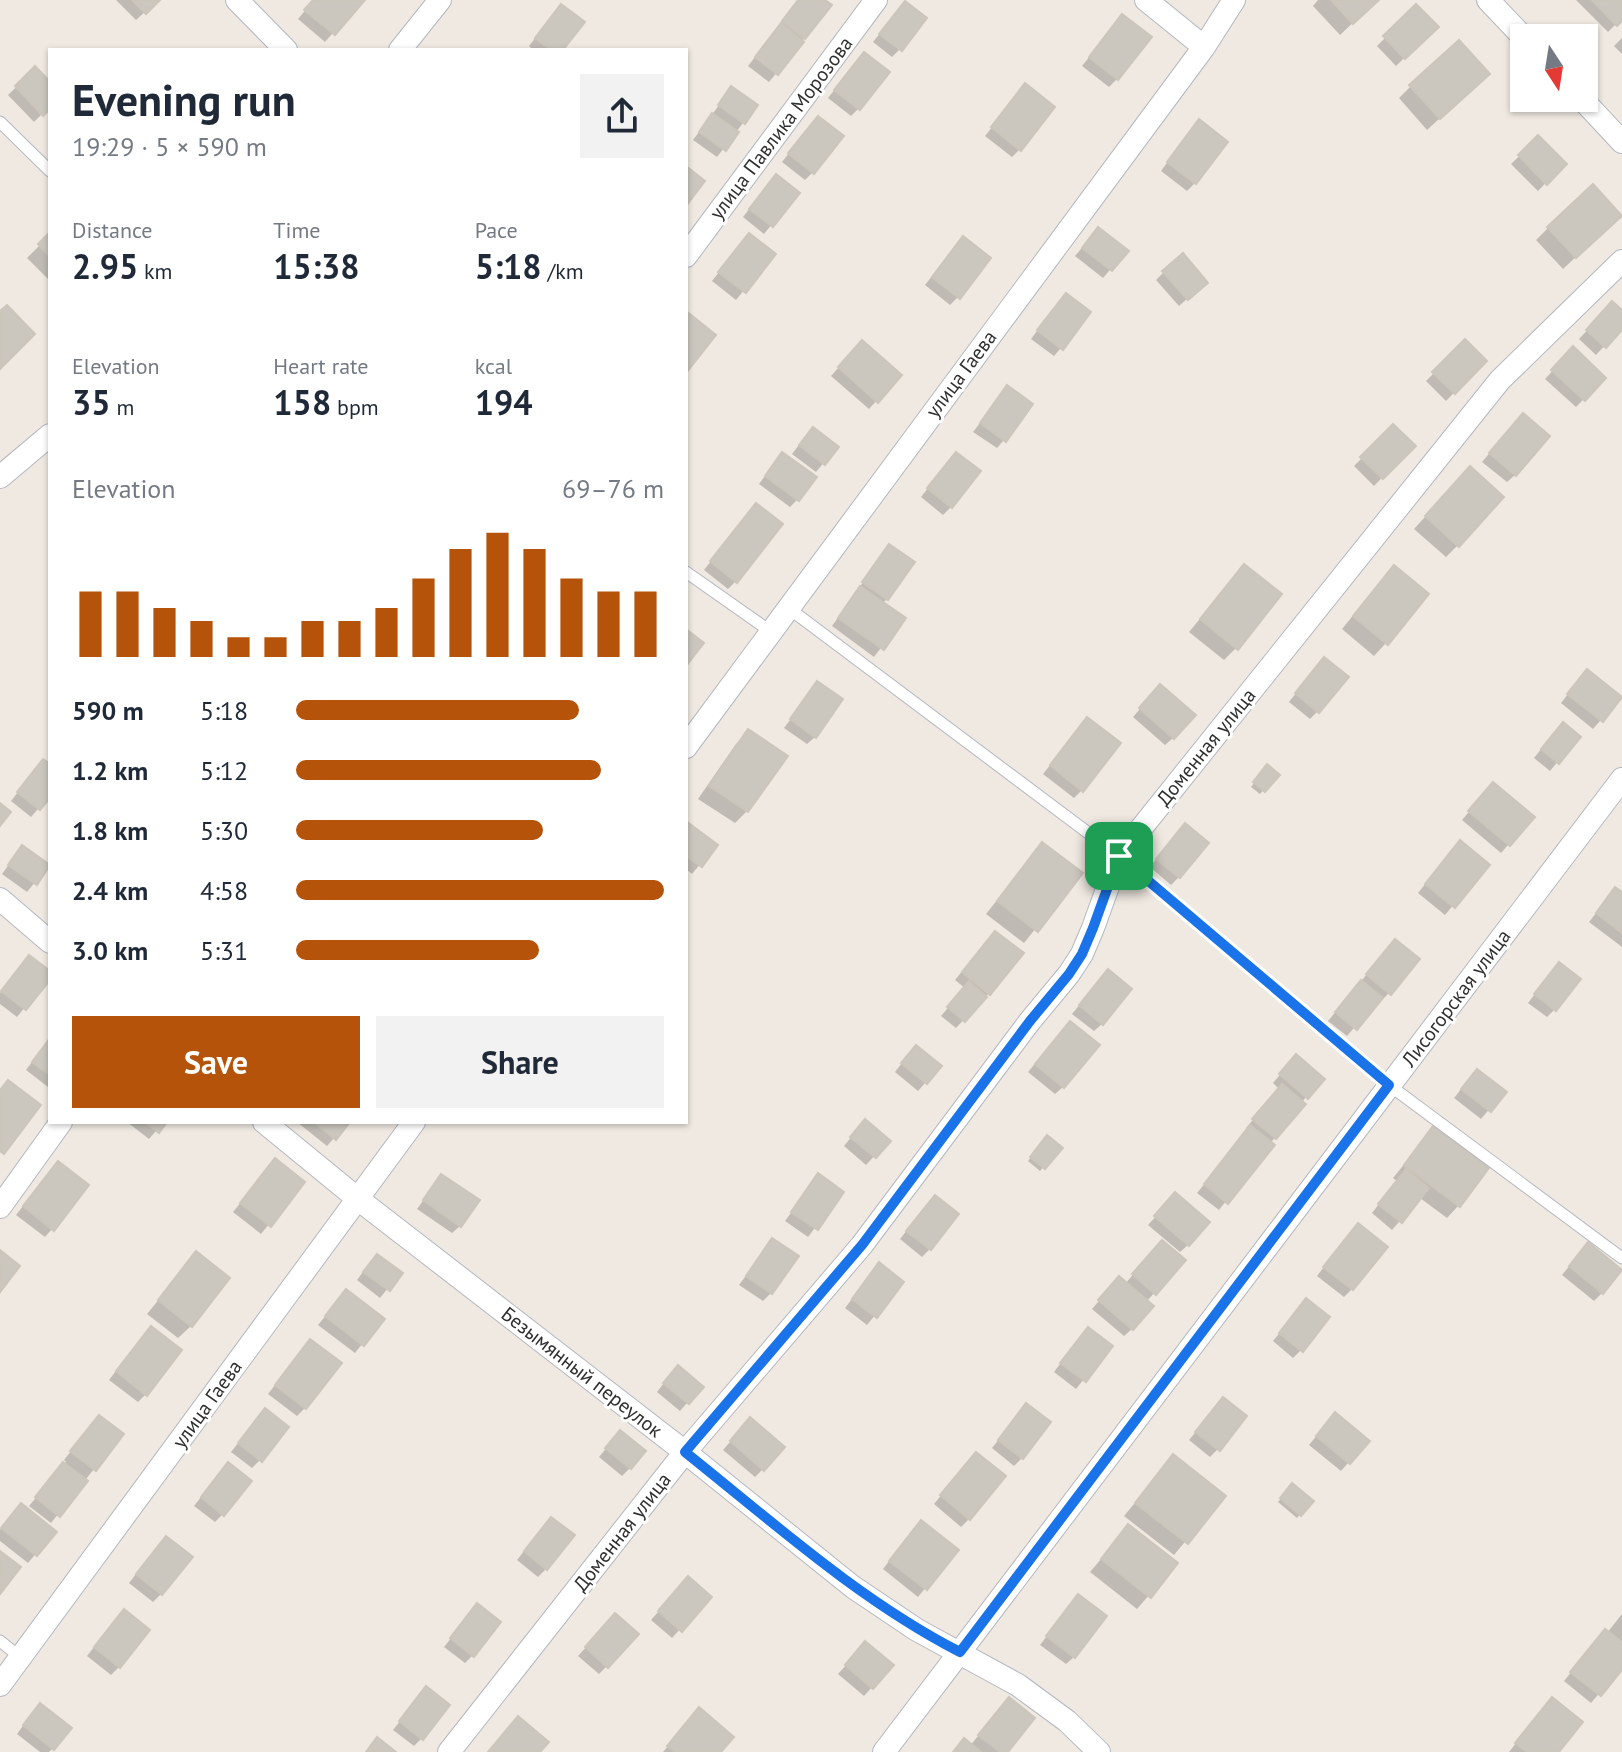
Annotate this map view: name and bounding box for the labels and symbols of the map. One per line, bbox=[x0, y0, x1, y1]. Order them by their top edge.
north arrow bbox=[1510, 24, 1598, 112]
street label: улица Павлика Морозова bbox=[704, 31, 858, 225]
street label: улица Гаева bbox=[920, 325, 1002, 423]
street label: Доменная улица bbox=[1151, 683, 1261, 811]
pin bbox=[1085, 822, 1153, 890]
street label: Лисогорская улица bbox=[1395, 924, 1516, 1073]
street label: Безымянный переулок bbox=[496, 1301, 668, 1443]
street label: улица Гаева bbox=[166, 1355, 248, 1453]
street label: Доменная улица bbox=[567, 1467, 677, 1597]

